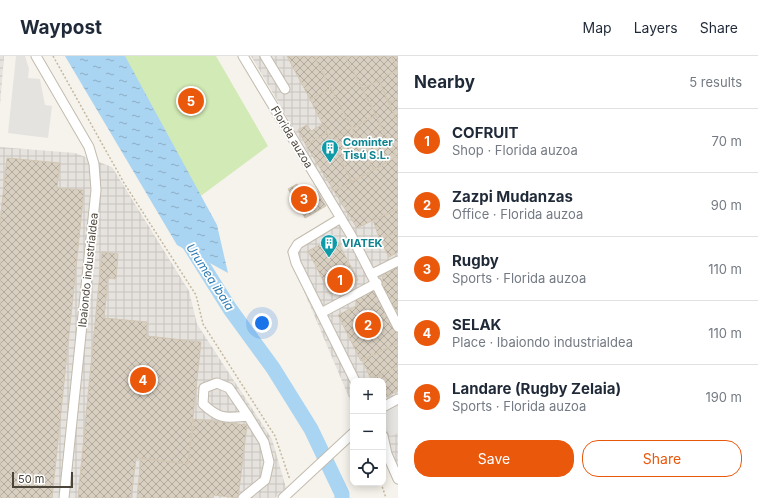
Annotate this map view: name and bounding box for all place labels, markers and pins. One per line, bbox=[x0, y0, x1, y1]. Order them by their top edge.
pin: 5 bbox=[178, 86, 204, 116]
place label: Cominter Tisú S.L. bbox=[343, 135, 393, 162]
building icon: Cominter Tisú S.L. bbox=[320, 138, 340, 163]
pin: 3 bbox=[291, 184, 317, 214]
building icon: VIATEK bbox=[319, 233, 339, 258]
place label: VIATEK bbox=[342, 236, 383, 250]
pin: 1 bbox=[327, 265, 353, 295]
pin: 2 bbox=[355, 310, 381, 340]
pin: 4 bbox=[130, 365, 156, 395]

